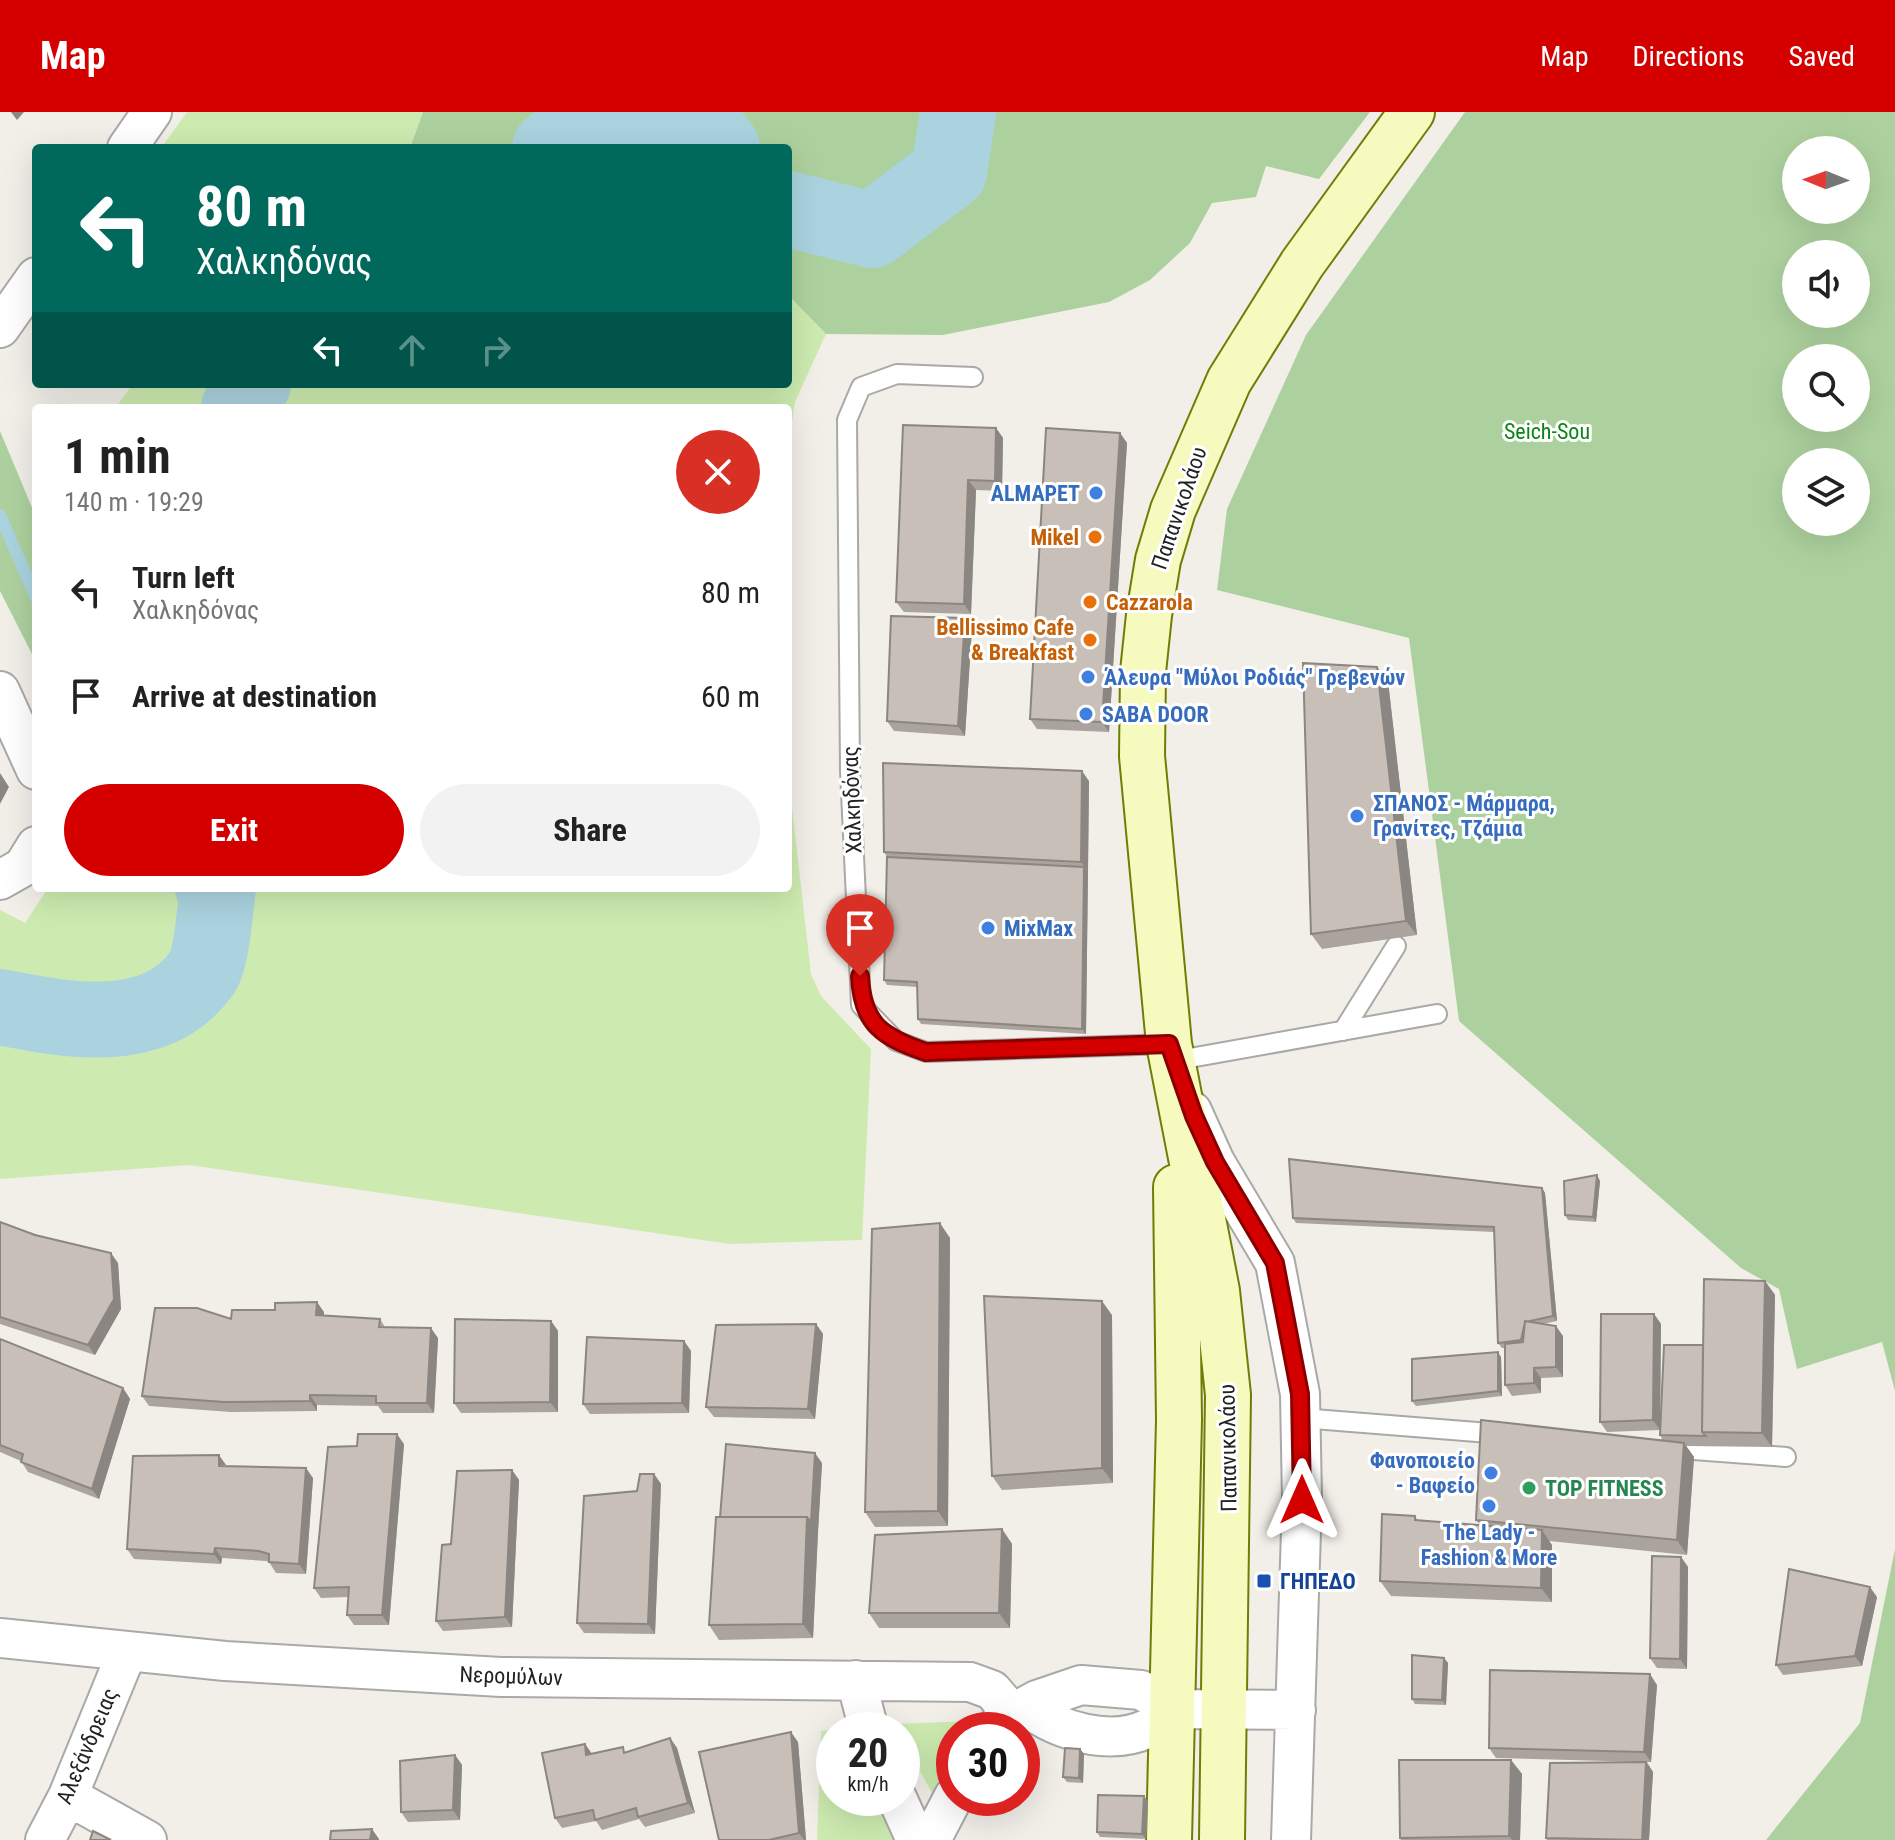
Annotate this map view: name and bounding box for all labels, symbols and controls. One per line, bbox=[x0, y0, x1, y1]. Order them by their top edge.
text: Map bbox=[40, 34, 106, 78]
text: Map bbox=[1540, 40, 1589, 73]
text: Directions bbox=[1633, 40, 1744, 73]
text: Saved bbox=[1788, 40, 1855, 73]
north arrow bbox=[1782, 136, 1870, 224]
map controls bbox=[1782, 136, 1870, 536]
text: 80 m bbox=[196, 174, 307, 240]
icon: left bbox=[64, 176, 168, 280]
button: sound bbox=[1782, 240, 1870, 328]
text: Χαλκηδόνας bbox=[196, 241, 372, 283]
icon: left bbox=[306, 328, 350, 372]
icon: ahead bbox=[390, 328, 434, 372]
icon: right bbox=[474, 328, 518, 372]
button: search bbox=[1782, 344, 1870, 432]
park label: Seich-Sou bbox=[1504, 419, 1590, 444]
text: 1 min bbox=[64, 428, 171, 485]
button: close bbox=[676, 430, 760, 514]
street label: Παπανικολάου bbox=[1146, 443, 1212, 573]
button: layers bbox=[1782, 448, 1870, 536]
place label: ALMAPET bbox=[991, 481, 1080, 506]
marker: ALMAPET bbox=[1087, 484, 1105, 502]
text: 140 m · 19:29 bbox=[64, 487, 204, 517]
place label: Mikel bbox=[1030, 525, 1079, 550]
marker: Mikel bbox=[1086, 528, 1104, 546]
text: Turn left bbox=[132, 560, 235, 595]
icon: left bbox=[64, 570, 108, 614]
text: 80 m bbox=[701, 575, 760, 610]
place label: Cazzarola bbox=[1106, 590, 1193, 615]
marker: Cazzarola bbox=[1081, 593, 1099, 611]
text: Χαλκηδόνας bbox=[132, 595, 259, 625]
place label: Bellissimo Cafe & Breakfast bbox=[936, 615, 1074, 665]
marker: Bellissimo Cafe & Breakfast bbox=[1081, 631, 1099, 649]
place label: Άλευρα "Μύλοι Ροδιάς" Γρεβενών bbox=[1104, 665, 1405, 690]
marker: Άλευρα "Μύλοι Ροδιάς" Γρεβενών bbox=[1079, 668, 1097, 686]
icon: arrive bbox=[64, 674, 108, 718]
text: Arrive at destination bbox=[132, 679, 377, 714]
text: 60 m bbox=[701, 679, 760, 714]
place label: SABA DOOR bbox=[1102, 702, 1209, 727]
marker: SABA DOOR bbox=[1077, 705, 1095, 723]
street label: Χαλκηδόνας bbox=[838, 746, 866, 854]
button: Exit bbox=[64, 784, 404, 876]
button: Share bbox=[420, 784, 760, 876]
place label: ΣΠΑΝΟΣ - Μάρμαρα, Γρανίτες, Τζάμια bbox=[1373, 791, 1555, 841]
marker: ΣΠΑΝΟΣ - Μάρμαρα, Γρανίτες, Τζάμια bbox=[1348, 807, 1366, 825]
pin bbox=[826, 894, 894, 976]
icon: arrive bbox=[838, 906, 882, 950]
place label: MixMax bbox=[1004, 916, 1073, 941]
marker: MixMax bbox=[979, 919, 997, 937]
street label: Παπανικολάου bbox=[1214, 1384, 1242, 1512]
place label: Φανοποιείο - Βαφείο bbox=[1370, 1448, 1475, 1498]
position arrow bbox=[1260, 1458, 1344, 1542]
marker: Φανοποιείο - Βαφείο bbox=[1482, 1464, 1500, 1482]
place label: TOP FITNESS bbox=[1545, 1476, 1664, 1501]
marker: TOP FITNESS bbox=[1520, 1479, 1538, 1497]
marker: The Lady - Fashion & More bbox=[1480, 1497, 1498, 1515]
place label: The Lady - Fashion & More bbox=[1421, 1520, 1557, 1570]
place label: ΓΗΠΕΔΟ bbox=[1280, 1569, 1356, 1594]
marker: ΓΗΠΕΔΟ bbox=[1255, 1572, 1273, 1590]
street label: Νερομύλων bbox=[459, 1662, 563, 1690]
street label: Αλεξάνδρειας bbox=[51, 1684, 123, 1808]
speed limit sign: 30 bbox=[936, 1712, 1040, 1816]
text: 20 bbox=[848, 1730, 888, 1777]
text: km/h bbox=[847, 1772, 889, 1796]

